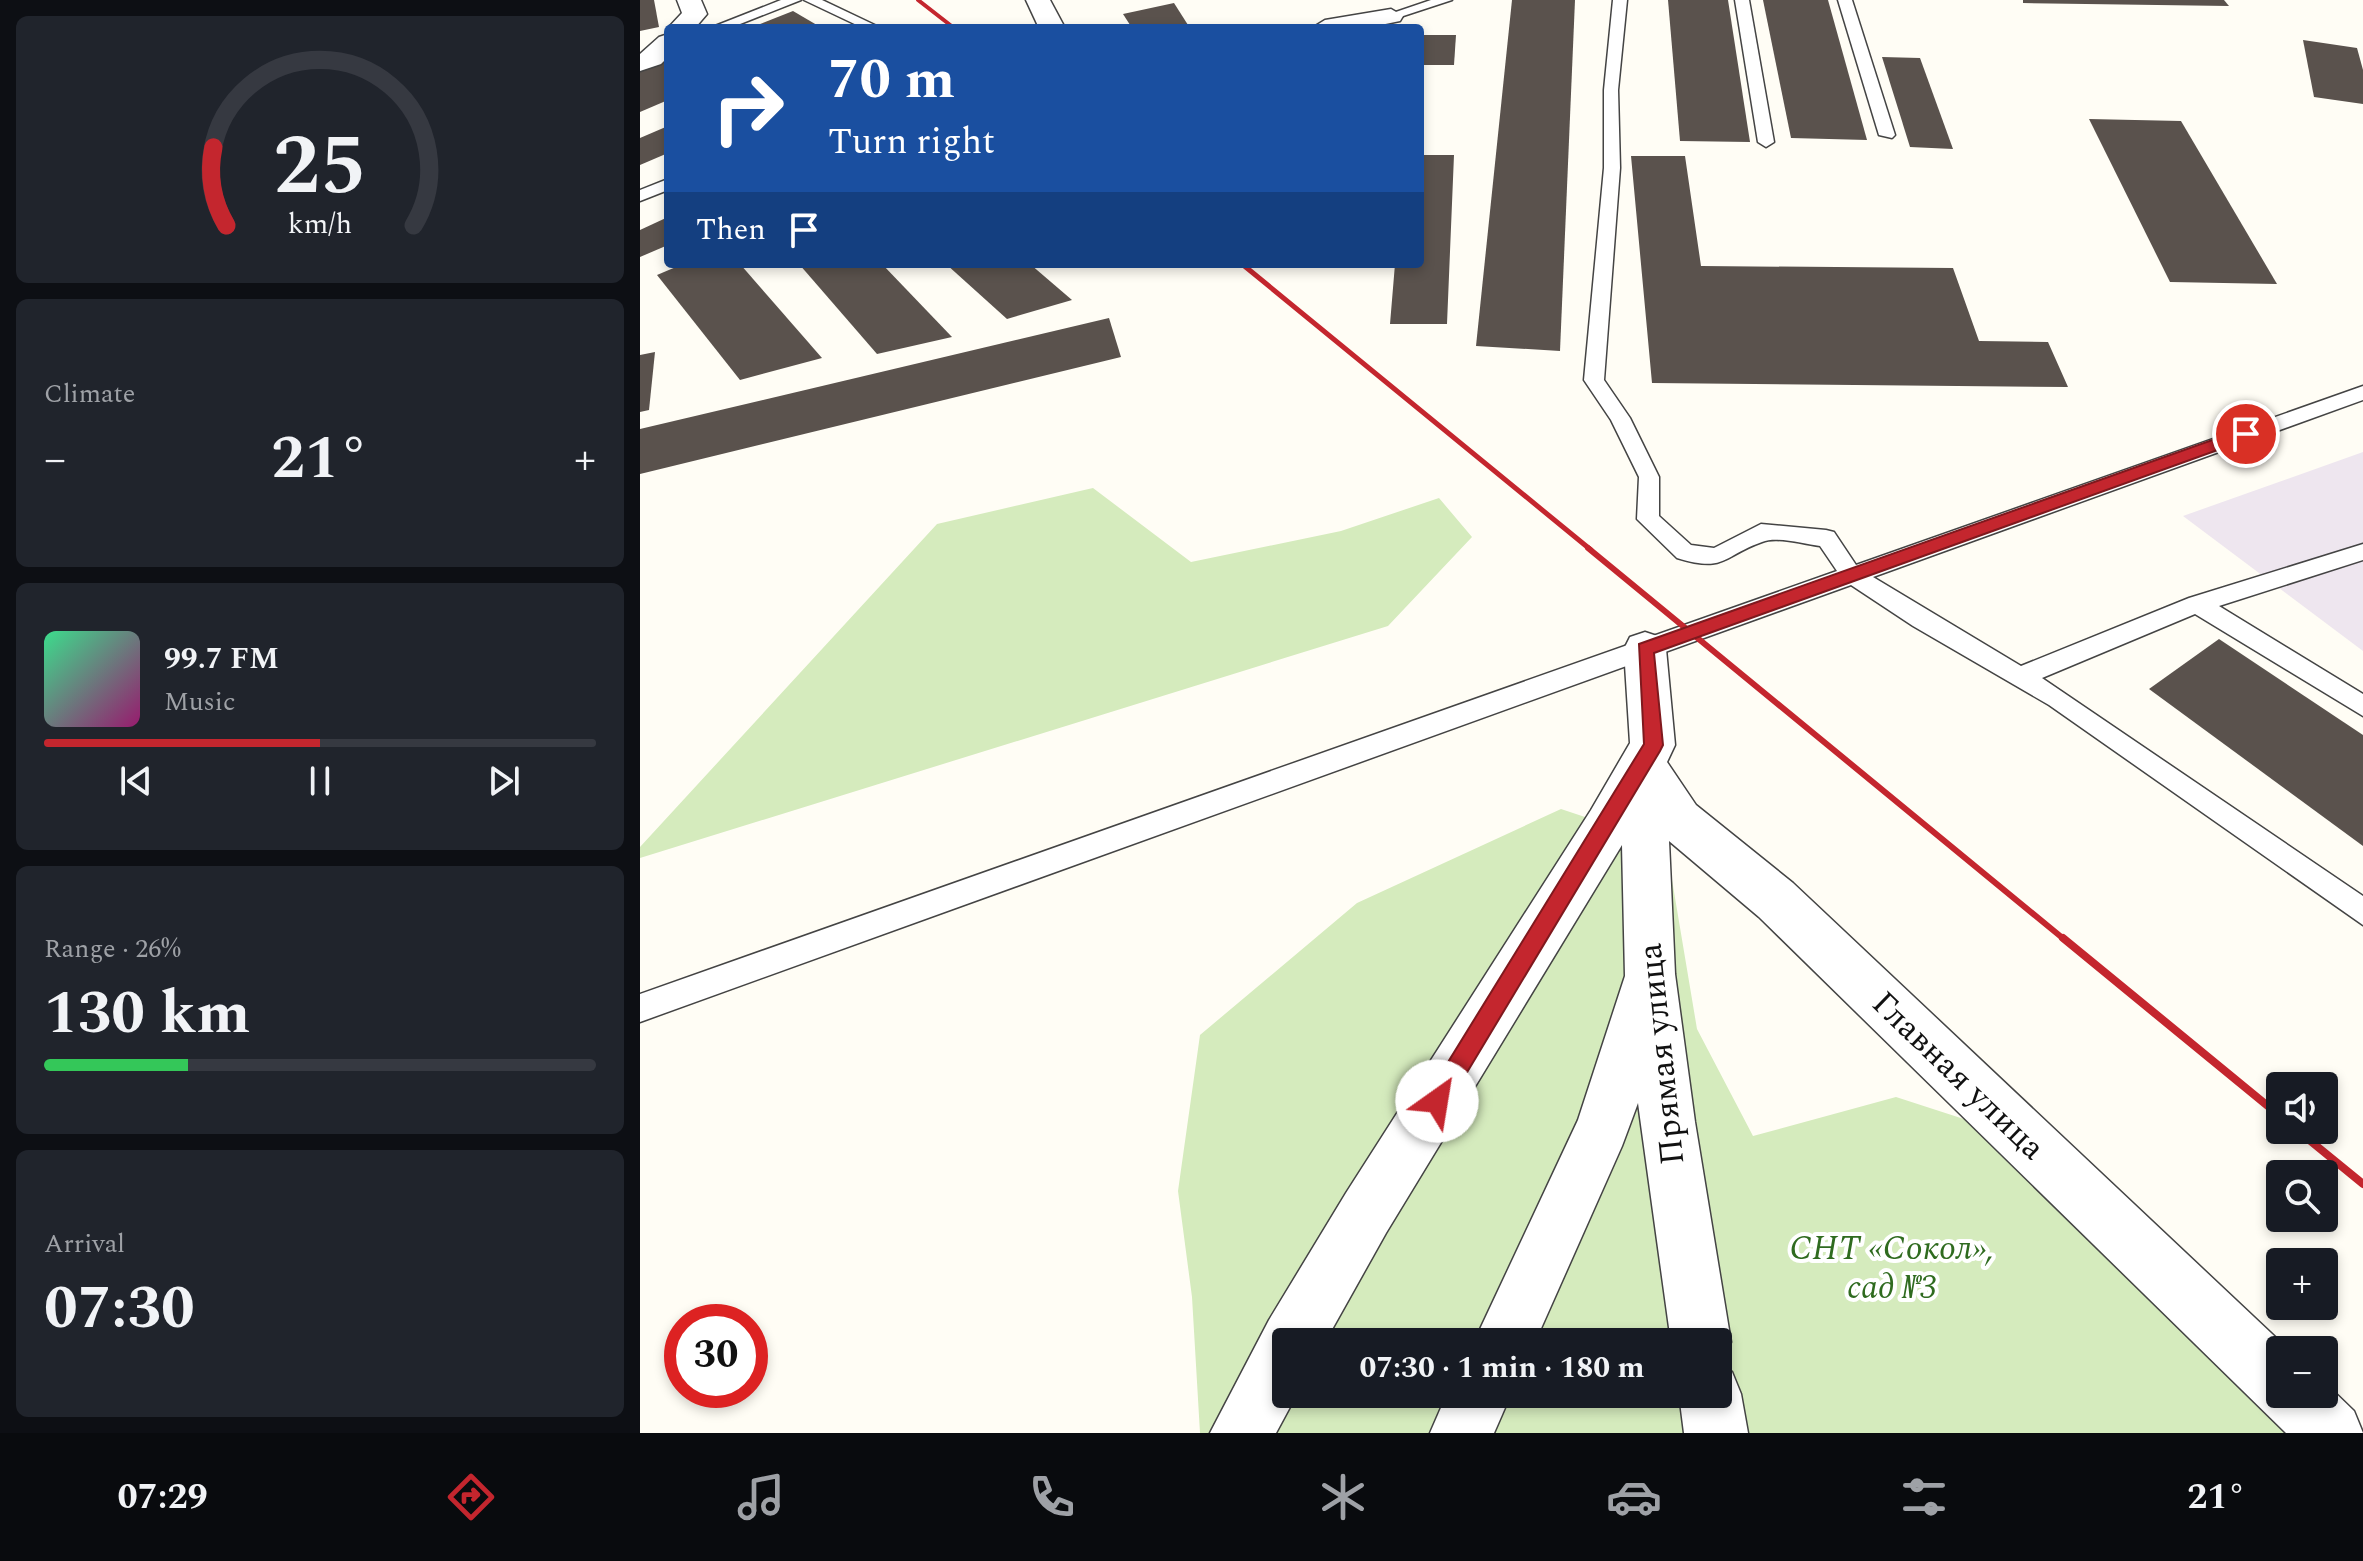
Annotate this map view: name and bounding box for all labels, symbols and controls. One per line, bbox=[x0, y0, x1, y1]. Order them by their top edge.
text: 70 m bbox=[828, 38, 955, 123]
icon: right bbox=[696, 56, 800, 160]
text: 25 bbox=[273, 103, 367, 230]
text: Turn right bbox=[828, 115, 995, 170]
text: km/h bbox=[288, 203, 352, 246]
text: Then bbox=[696, 207, 766, 253]
icon: arrive bbox=[782, 208, 826, 252]
text: Climate bbox=[44, 374, 135, 414]
pin bbox=[2212, 400, 2280, 468]
icon: arrive bbox=[2224, 412, 2268, 456]
text: 21° bbox=[271, 413, 369, 505]
text: − bbox=[44, 426, 66, 493]
text: + bbox=[574, 426, 596, 493]
text: 99.7 FM bbox=[164, 636, 279, 682]
text: Music bbox=[164, 682, 235, 722]
icon: previous bbox=[114, 759, 158, 803]
icon: pause bbox=[298, 759, 342, 803]
icon: next bbox=[482, 759, 526, 803]
text: Range · 26% bbox=[44, 929, 181, 969]
street label: Прямая улица bbox=[1624, 940, 1700, 1168]
text: 130 km bbox=[44, 968, 250, 1060]
street label: Главная улица bbox=[1859, 979, 2057, 1173]
position arrow bbox=[1395, 1059, 1479, 1143]
map controls bbox=[2266, 1072, 2338, 1408]
button: sound bbox=[2266, 1072, 2338, 1144]
button: search bbox=[2266, 1160, 2338, 1232]
park label: СНТ «Сокол», сад №3 bbox=[1790, 1223, 1994, 1314]
text: Arrival bbox=[44, 1224, 125, 1264]
button: + bbox=[2266, 1248, 2338, 1320]
text: 07:30 bbox=[44, 1263, 195, 1355]
speed limit sign: 30 bbox=[664, 1304, 768, 1408]
button: − bbox=[2266, 1336, 2338, 1408]
text: 07:30 · 1 min · 180 m bbox=[1359, 1345, 1645, 1391]
icon: directions bbox=[443, 1469, 499, 1525]
icon: music bbox=[733, 1469, 789, 1525]
icon: phone bbox=[1024, 1469, 1080, 1525]
icon: climate bbox=[1315, 1469, 1371, 1525]
icon: car bbox=[1606, 1469, 1662, 1525]
icon: filters bbox=[1896, 1469, 1952, 1525]
text: 07:29 bbox=[117, 1470, 208, 1525]
text: 21° bbox=[2187, 1470, 2246, 1525]

